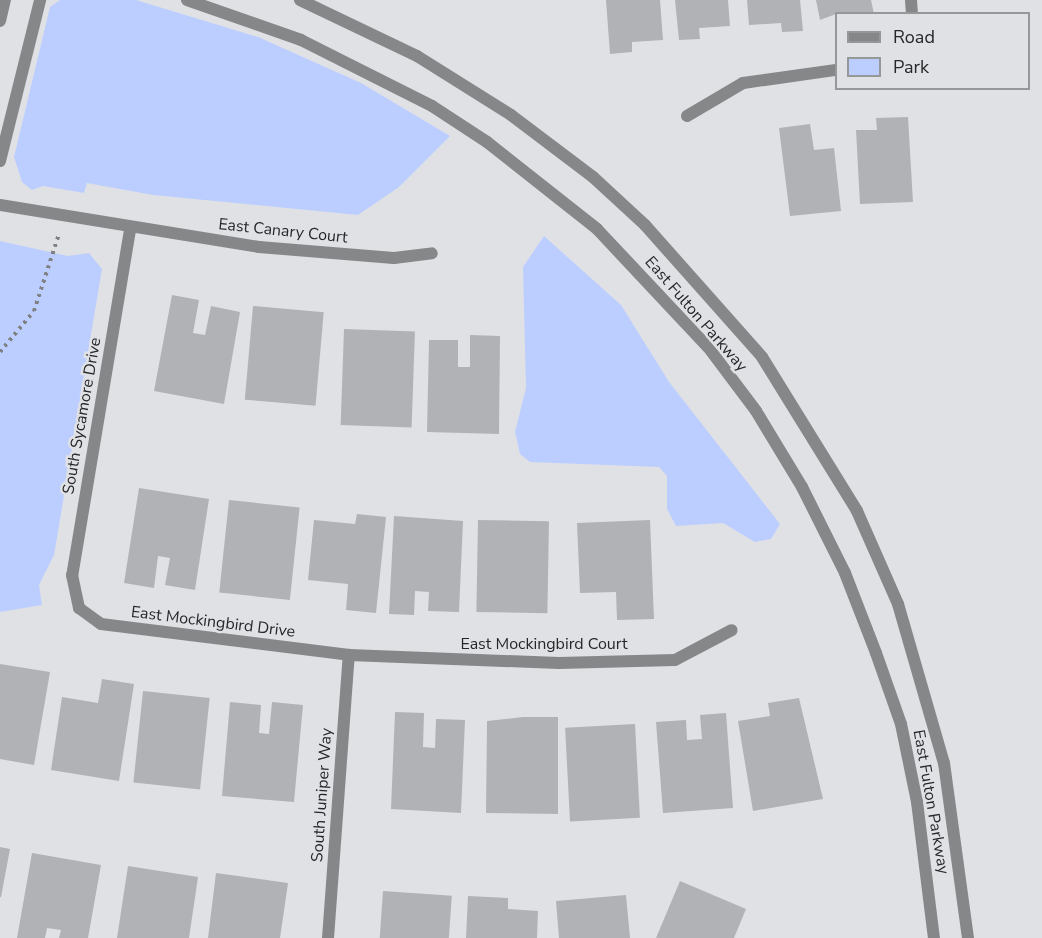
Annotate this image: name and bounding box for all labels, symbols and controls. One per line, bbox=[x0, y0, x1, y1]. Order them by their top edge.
legend bbox=[835, 12, 1030, 90]
text: Road bbox=[893, 25, 935, 49]
text: Park bbox=[893, 55, 929, 79]
street label: East Canary Court bbox=[217, 215, 349, 247]
street label: East Fulton Parkway bbox=[641, 252, 751, 376]
street label: South Sycamore Drive bbox=[59, 336, 105, 496]
street label: East Mockingbird Drive bbox=[130, 602, 296, 642]
street label: East Mockingbird Court bbox=[460, 634, 628, 654]
street label: South Juniper Way bbox=[308, 727, 336, 863]
street label: East Fulton Parkway bbox=[909, 728, 953, 876]

